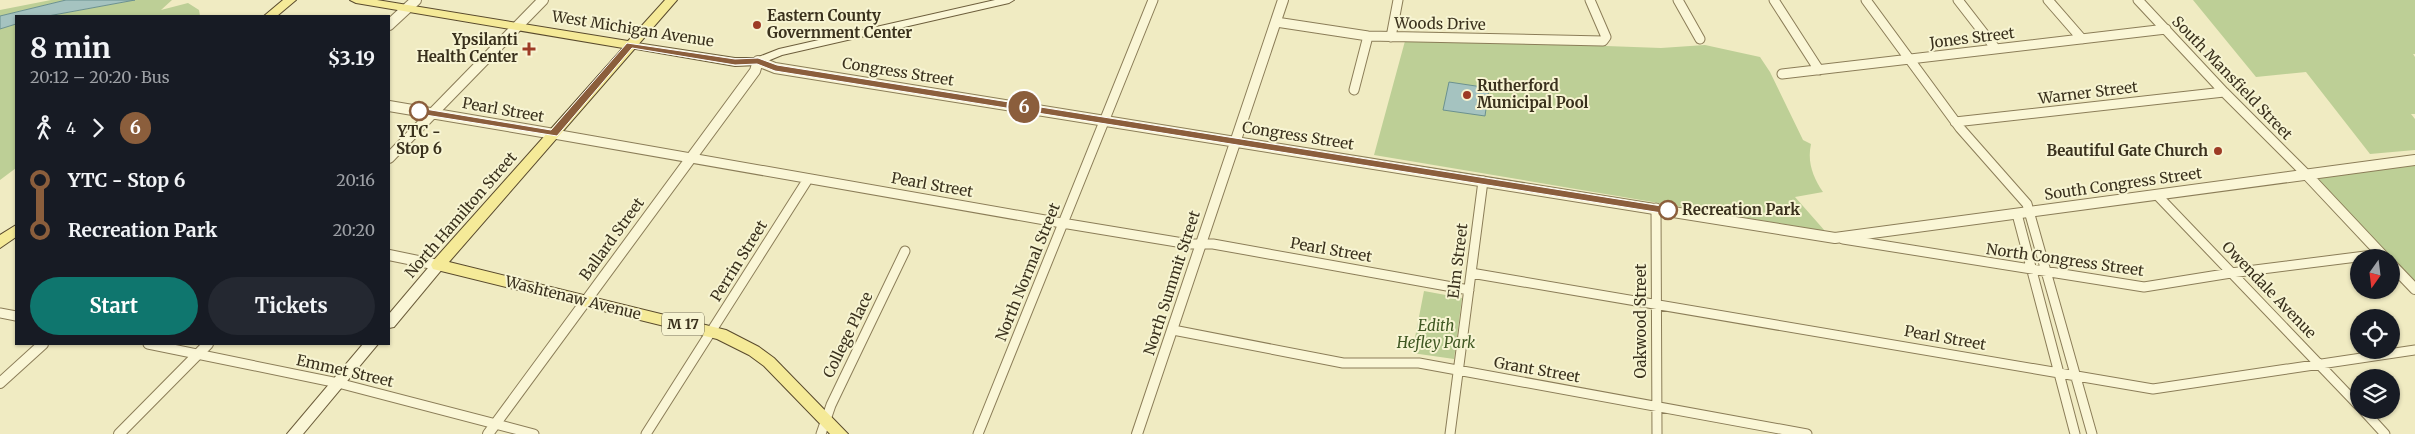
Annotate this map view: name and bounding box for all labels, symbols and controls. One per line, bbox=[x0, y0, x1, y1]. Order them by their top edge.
street label: West Michigan Avenue bbox=[550, 6, 716, 51]
place label: Eastern County Government Center bbox=[767, 6, 912, 42]
street label: South Mansfield Street bbox=[2168, 12, 2297, 144]
street label: Woods Drive bbox=[1393, 13, 1486, 34]
marker: Eastern County Government Center bbox=[751, 19, 763, 31]
street label: Jones Street bbox=[1927, 23, 2016, 52]
text: 8 min bbox=[30, 30, 111, 66]
place label: Ypsilanti Health Center bbox=[417, 30, 518, 66]
marker: Ypsilanti Health Center bbox=[522, 42, 536, 56]
text: $3.19 bbox=[328, 46, 375, 70]
street label: Congress Street bbox=[841, 53, 955, 90]
text: 20:12 – 20:20 · Bus bbox=[30, 67, 170, 87]
place label: Rutherford Municipal Pool bbox=[1477, 76, 1589, 112]
street label: Warner Street bbox=[2036, 77, 2139, 108]
marker: Rutherford Municipal Pool bbox=[1461, 89, 1473, 101]
line badge: 6 bbox=[1008, 91, 1040, 123]
street label: Pearl Street bbox=[461, 93, 546, 126]
text: 6 bbox=[1018, 95, 1030, 118]
marker: YTC - Stop 6 bbox=[409, 101, 429, 121]
icon: walk bbox=[30, 114, 58, 142]
icon: forward bbox=[84, 114, 112, 142]
text: 6 bbox=[130, 116, 141, 139]
street label: Congress Street bbox=[1241, 117, 1355, 154]
text: 4 bbox=[66, 118, 76, 138]
place label: YTC - Stop 6 bbox=[396, 122, 442, 158]
place label: Beautiful Gate Church bbox=[2046, 141, 2208, 160]
marker: Beautiful Gate Church bbox=[2212, 145, 2224, 157]
street label: North Hamilton Street bbox=[401, 148, 521, 282]
street label: South Congress Street bbox=[2043, 163, 2203, 204]
text: YTC - Stop 6 bbox=[68, 168, 185, 192]
street label: Pearl Street bbox=[890, 168, 975, 201]
text: 20:16 bbox=[336, 170, 375, 190]
street label: Ballard Street bbox=[575, 193, 648, 284]
street label: North Normal Street bbox=[991, 200, 1064, 344]
marker: Recreation Park bbox=[1658, 200, 1678, 220]
place label: Recreation Park bbox=[1682, 200, 1800, 219]
street label: North Summit Street bbox=[1139, 208, 1204, 358]
street label: Perrin Street bbox=[706, 217, 771, 305]
text: Recreation Park bbox=[68, 218, 217, 242]
text: 20:20 bbox=[333, 220, 375, 240]
street label: Elm Street bbox=[1443, 222, 1472, 300]
street label: Pearl Street bbox=[1289, 233, 1374, 266]
street label: Owendale Avenue bbox=[2218, 237, 2321, 342]
street label: North Congress Street bbox=[1985, 239, 2145, 280]
north arrow bbox=[2350, 249, 2400, 299]
map controls bbox=[2350, 249, 2400, 419]
street label: Oakwood Street bbox=[1631, 263, 1650, 378]
street label: Washtenaw Avenue bbox=[502, 271, 643, 324]
button: Start bbox=[30, 277, 198, 335]
button: Tickets bbox=[208, 277, 375, 335]
street label: College Place bbox=[819, 289, 877, 381]
button: locate bbox=[2350, 309, 2400, 359]
road number: M 17 bbox=[662, 312, 704, 336]
park label: Edith Hefley Park bbox=[1396, 316, 1476, 352]
street label: Pearl Street bbox=[1903, 321, 1988, 354]
street label: Emmet Street bbox=[295, 350, 396, 391]
street label: Grant Street bbox=[1492, 353, 1582, 386]
button: layers bbox=[2350, 369, 2400, 419]

